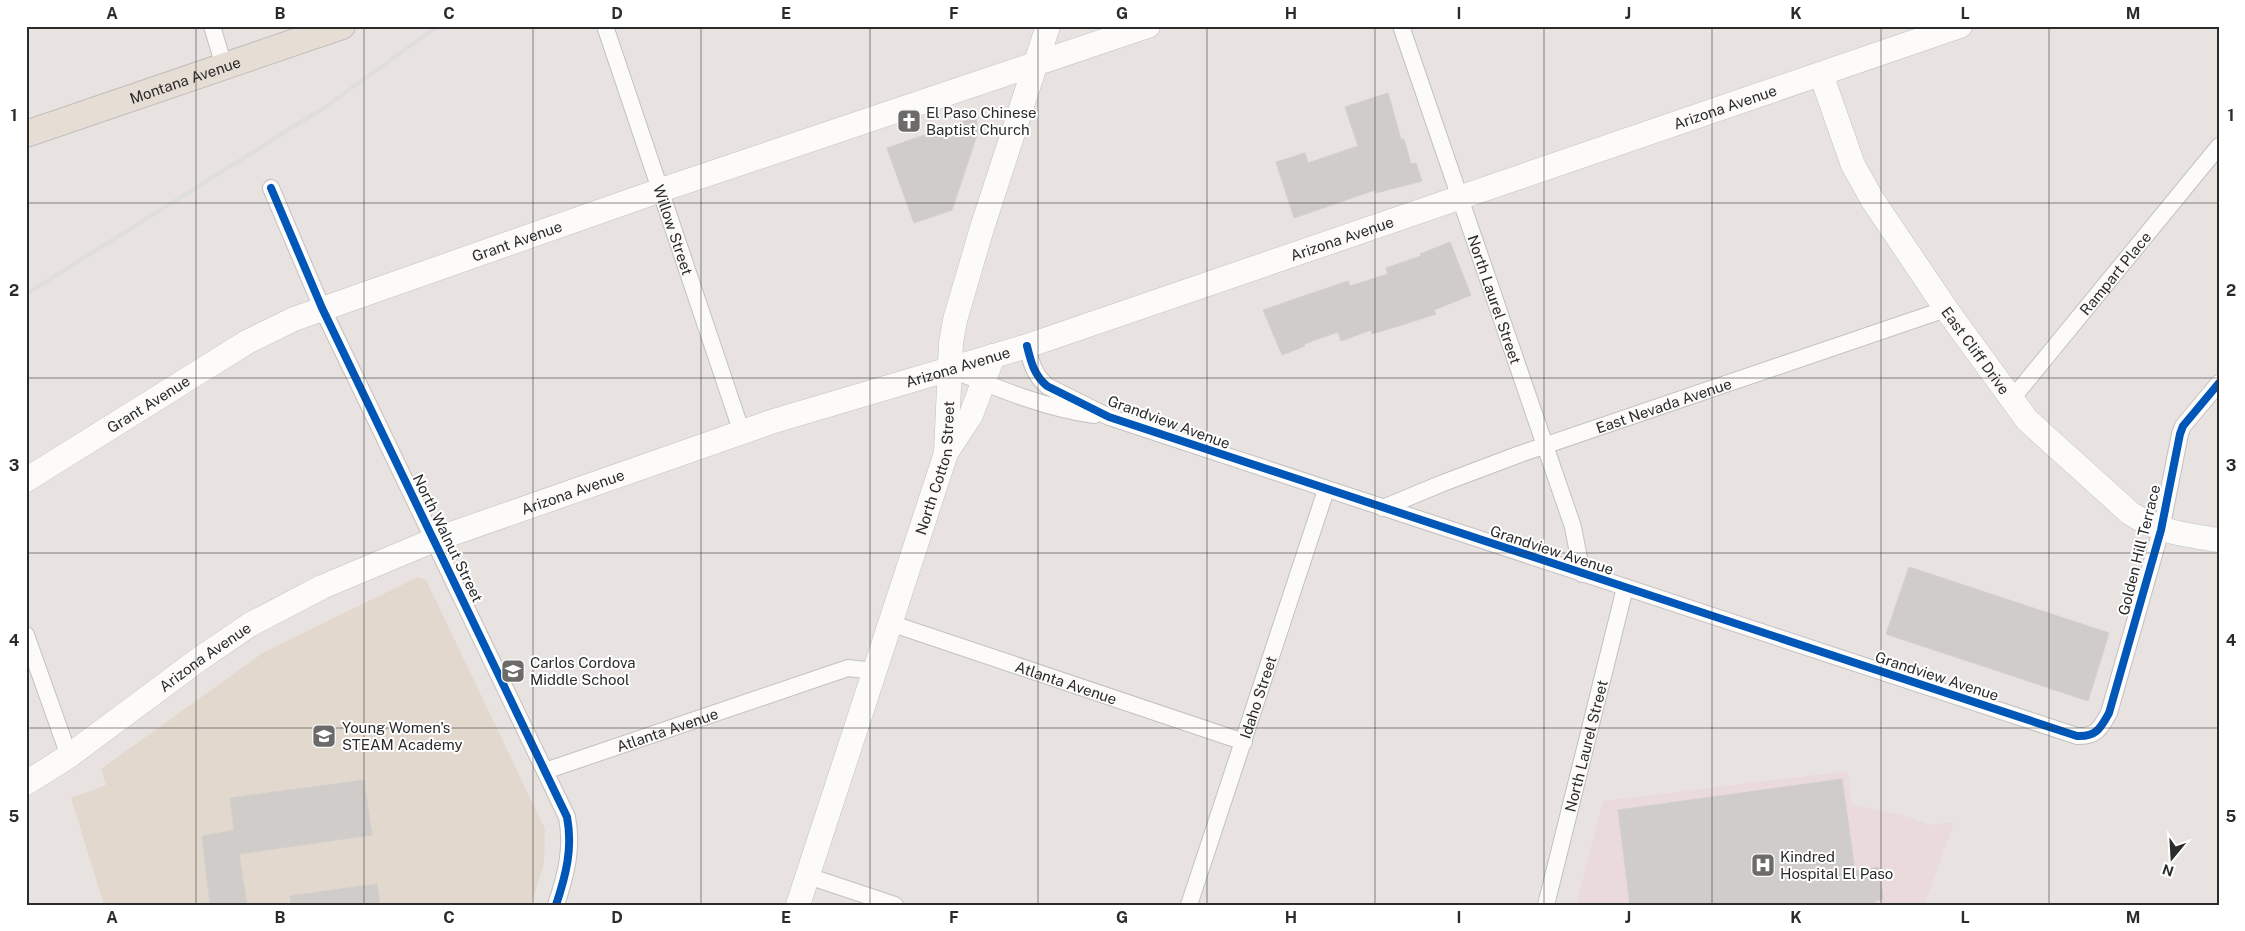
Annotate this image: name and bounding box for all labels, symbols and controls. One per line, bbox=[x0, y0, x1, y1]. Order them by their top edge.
text: A bbox=[106, 4, 118, 23]
text: B bbox=[275, 4, 286, 23]
text: C bbox=[443, 4, 455, 23]
text: D bbox=[611, 4, 623, 23]
text: E bbox=[781, 4, 791, 23]
text: F bbox=[949, 4, 959, 23]
text: G bbox=[1116, 4, 1128, 23]
text: H bbox=[1285, 4, 1297, 23]
text: I bbox=[1457, 4, 1461, 23]
text: J bbox=[1625, 4, 1631, 23]
text: K bbox=[1790, 4, 1802, 23]
text: L bbox=[1960, 4, 1970, 23]
text: M bbox=[2126, 4, 2140, 23]
street label: Montana Avenue bbox=[127, 53, 243, 107]
street label: Arizona Avenue bbox=[1671, 81, 1779, 132]
place label: El Paso Chinese Baptist Church bbox=[926, 104, 1037, 138]
text: 1 bbox=[11, 106, 17, 125]
text: 1 bbox=[2228, 106, 2234, 125]
church icon: El Paso Chinese Baptist Church bbox=[896, 108, 922, 134]
street label: Willow Street bbox=[651, 182, 697, 277]
street label: Arizona Avenue bbox=[1288, 212, 1396, 264]
street label: Grant Avenue bbox=[469, 217, 564, 264]
street label: Rampart Place bbox=[2076, 228, 2154, 318]
street label: North Laurel Street bbox=[1465, 233, 1525, 366]
text: 2 bbox=[9, 281, 19, 300]
text: 2 bbox=[2226, 281, 2236, 300]
street label: East Cliff Drive bbox=[1939, 303, 2014, 397]
street label: Arizona Avenue bbox=[904, 343, 1012, 390]
street label: Grant Avenue bbox=[104, 372, 193, 436]
street label: East Nevada Avenue bbox=[1594, 374, 1734, 436]
street label: Grandview Avenue bbox=[1105, 392, 1233, 452]
street label: North Cotton Street bbox=[911, 400, 957, 537]
text: 3 bbox=[9, 456, 19, 475]
text: 3 bbox=[2226, 456, 2236, 475]
street label: Arizona Avenue bbox=[519, 466, 626, 517]
street label: North Walnut Street bbox=[410, 471, 486, 605]
street label: Golden Hill Terrace bbox=[2115, 483, 2163, 617]
street label: Grandview Avenue bbox=[1488, 522, 1616, 578]
street label: Arizona Avenue bbox=[156, 618, 254, 695]
text: 4 bbox=[9, 631, 20, 650]
text: 4 bbox=[2226, 631, 2237, 650]
street label: Grandview Avenue bbox=[1873, 648, 2001, 704]
street label: Idaho Street bbox=[1236, 653, 1279, 741]
place label: Carlos Cordova Middle School bbox=[530, 654, 636, 688]
street label: Atlanta Avenue bbox=[1013, 657, 1119, 707]
school or university icon: Carlos Cordova Middle School bbox=[500, 658, 526, 684]
street label: North Laurel Street bbox=[1561, 678, 1610, 814]
street label: Atlanta Avenue bbox=[614, 704, 720, 755]
place label: Young Women's STEAM Academy bbox=[342, 719, 463, 753]
school or university icon: Young Women's STEAM Academy bbox=[311, 723, 337, 749]
text: 5 bbox=[9, 807, 20, 826]
text: 5 bbox=[2226, 807, 2237, 826]
north arrow bbox=[2148, 834, 2198, 884]
place label: Kindred Hospital El Paso bbox=[1780, 848, 1893, 882]
hospital icon: Kindred Hospital El Paso bbox=[1750, 852, 1776, 878]
text: N bbox=[2160, 861, 2176, 880]
text: A bbox=[106, 908, 118, 927]
text: B bbox=[275, 908, 286, 927]
text: C bbox=[443, 908, 455, 927]
text: D bbox=[611, 908, 623, 927]
text: E bbox=[781, 908, 791, 927]
text: F bbox=[949, 908, 959, 927]
text: G bbox=[1116, 908, 1128, 927]
text: H bbox=[1285, 908, 1297, 927]
text: I bbox=[1457, 908, 1461, 927]
text: J bbox=[1625, 908, 1631, 927]
text: K bbox=[1790, 908, 1802, 927]
text: L bbox=[1960, 908, 1970, 927]
text: M bbox=[2126, 908, 2140, 927]

